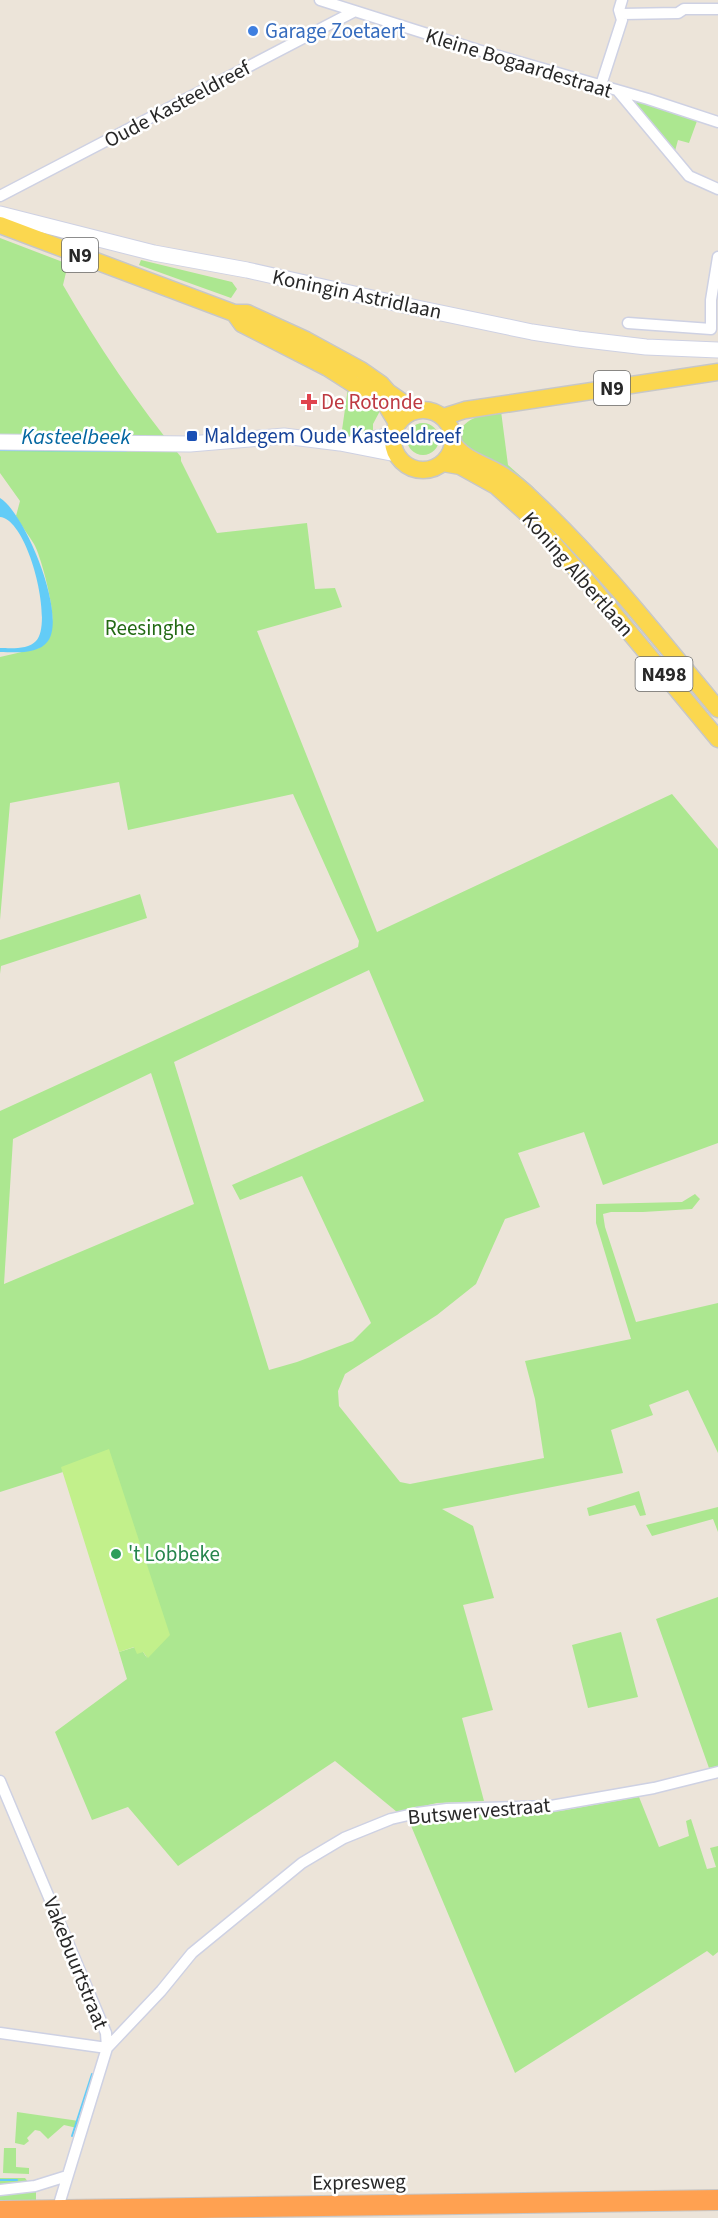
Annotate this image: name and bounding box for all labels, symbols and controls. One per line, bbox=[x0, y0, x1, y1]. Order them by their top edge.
place label: Garage Zoetaert bbox=[265, 16, 405, 46]
street label: Kleine Bogaardestraat bbox=[422, 20, 616, 106]
marker: Garage Zoetaert bbox=[246, 24, 260, 38]
street label: Oude Kasteeldreef bbox=[99, 52, 256, 155]
road number: N9 bbox=[62, 238, 98, 272]
street label: Koningin Astridlaan bbox=[270, 261, 444, 327]
road number: N9 bbox=[594, 371, 630, 405]
place label: De Rotonde bbox=[321, 387, 423, 417]
marker: De Rotonde bbox=[302, 395, 316, 409]
water label: Kasteelbeek bbox=[21, 421, 131, 453]
place label: Maldegem Oude Kasteeldreef bbox=[204, 421, 462, 451]
marker: Maldegem Oude Kasteeldreef bbox=[185, 429, 199, 443]
street label: Koning Albertlaan bbox=[515, 505, 641, 643]
park label: Reesinghe bbox=[105, 613, 195, 643]
road number: N498 bbox=[636, 657, 692, 691]
place label: 't Lobbeke bbox=[128, 1539, 220, 1569]
marker: 't Lobbeke bbox=[109, 1547, 123, 1561]
street label: Butswervestraat bbox=[406, 1790, 552, 1832]
street label: Vakebuurtstraat bbox=[36, 1892, 116, 2034]
street label: Expresweg bbox=[312, 2166, 406, 2198]

